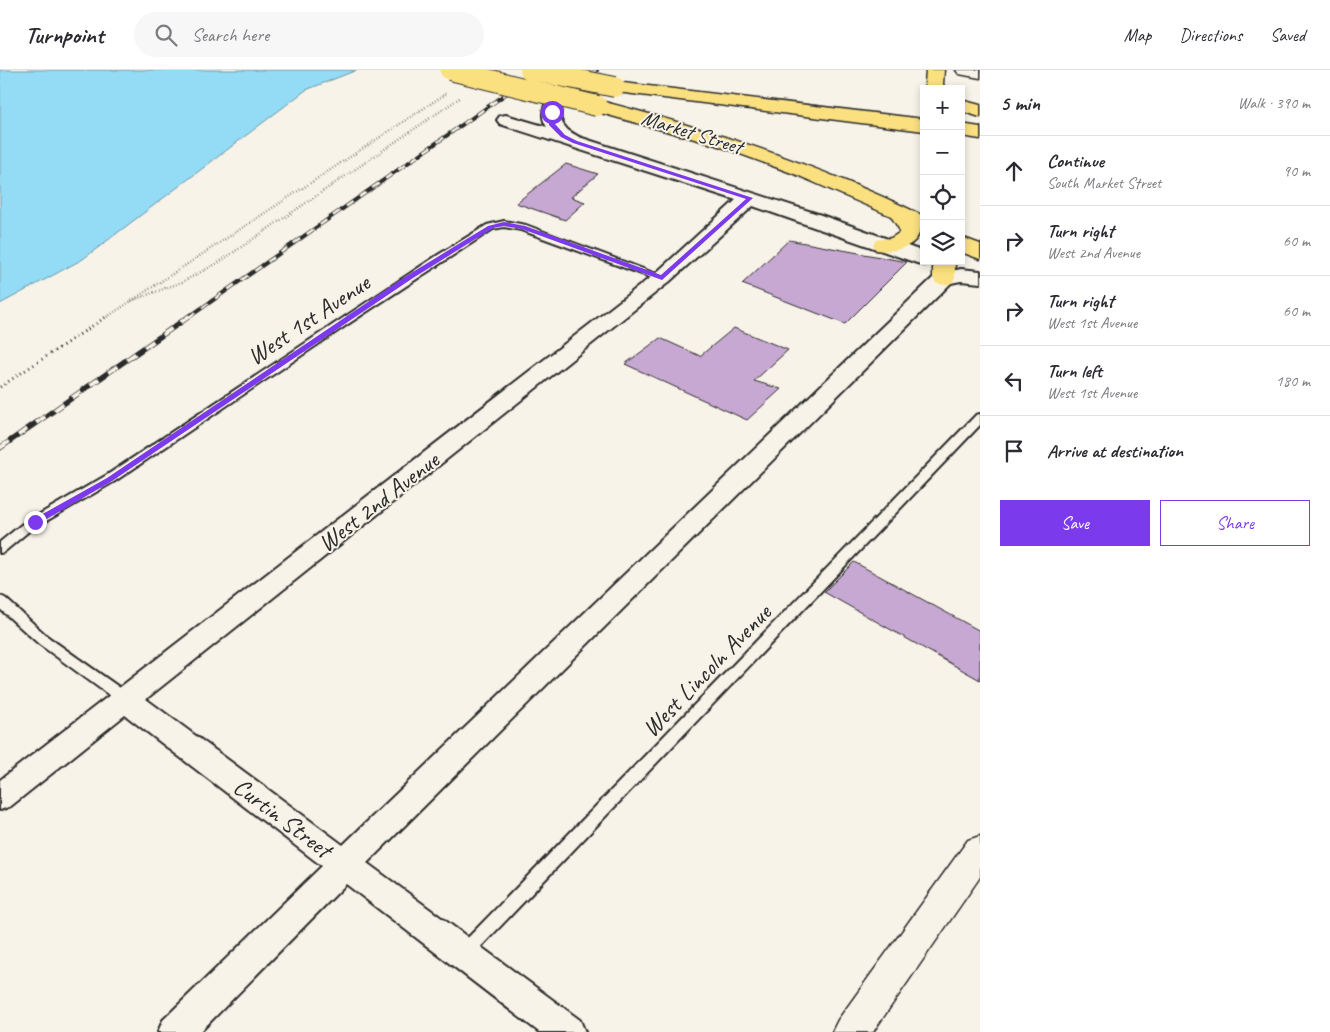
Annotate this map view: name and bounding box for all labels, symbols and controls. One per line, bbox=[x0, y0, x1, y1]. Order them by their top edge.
search box bbox=[134, 12, 484, 57]
text: Turnpoint bbox=[25, 20, 104, 50]
icon: search bbox=[152, 21, 180, 49]
text: Search here bbox=[192, 23, 269, 47]
text: Map bbox=[1124, 24, 1151, 46]
text: Directions bbox=[1179, 24, 1242, 46]
text: Saved bbox=[1270, 24, 1305, 46]
map controls bbox=[920, 85, 965, 265]
button: + bbox=[920, 85, 965, 130]
text: 5 min bbox=[1000, 90, 1040, 116]
text: Walk · 390 m bbox=[1238, 93, 1310, 113]
route start bbox=[541, 101, 564, 124]
street label: Market Street bbox=[638, 104, 748, 161]
button: − bbox=[920, 130, 965, 175]
text: Continue bbox=[1047, 149, 1104, 173]
icon: ahead bbox=[1000, 157, 1028, 185]
text: 90 m bbox=[1283, 161, 1310, 181]
text: South Market Street bbox=[1047, 173, 1161, 193]
button: locate bbox=[920, 175, 965, 220]
text: Turn right bbox=[1047, 219, 1114, 243]
button: layers bbox=[920, 220, 965, 265]
icon: right bbox=[1000, 227, 1028, 255]
text: 60 m bbox=[1283, 231, 1310, 251]
text: West 2nd Avenue bbox=[1047, 243, 1140, 263]
street label: West 1st Avenue bbox=[241, 266, 377, 372]
text: Turn right bbox=[1047, 289, 1114, 313]
icon: right bbox=[1000, 297, 1028, 325]
text: 60 m bbox=[1283, 301, 1310, 321]
text: West 1st Avenue bbox=[1047, 313, 1137, 333]
text: Turn left bbox=[1047, 359, 1102, 383]
icon: left bbox=[1000, 367, 1028, 395]
text: 180 m bbox=[1276, 371, 1310, 391]
text: West 1st Avenue bbox=[1047, 383, 1137, 403]
icon: arrive bbox=[1000, 437, 1028, 465]
text: Arrive at destination bbox=[1047, 439, 1183, 463]
street label: West 2nd Avenue bbox=[312, 443, 447, 559]
button: Save bbox=[1000, 500, 1150, 546]
button: Share bbox=[1160, 500, 1310, 546]
route end bbox=[24, 511, 47, 534]
street label: West Lincoln Avenue bbox=[635, 596, 779, 744]
street label: Curtin Street bbox=[227, 771, 341, 867]

